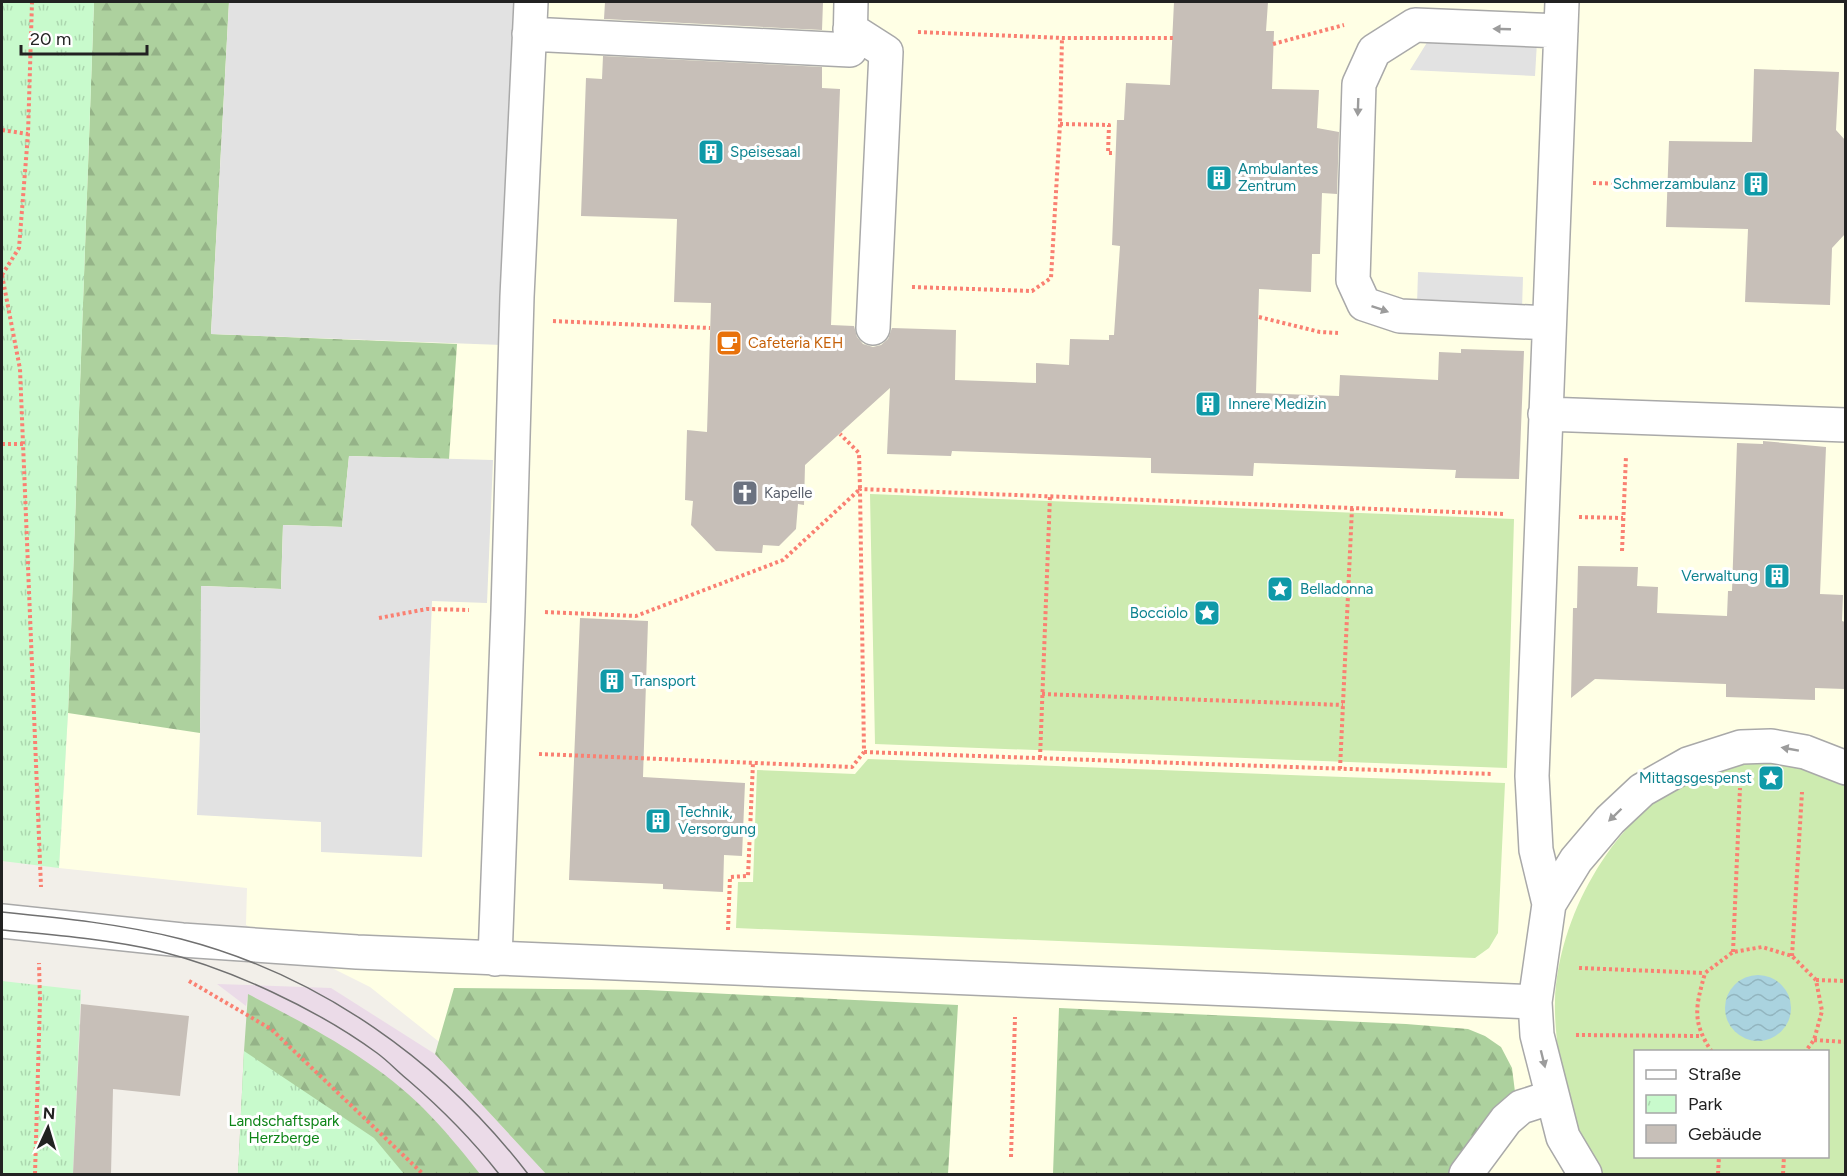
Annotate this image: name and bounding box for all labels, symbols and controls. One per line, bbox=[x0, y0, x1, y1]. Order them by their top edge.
scale bar bbox=[21, 18, 147, 56]
one-way arrow bbox=[1493, 24, 1512, 33]
text: 20 m bbox=[30, 28, 71, 50]
one-way arrow bbox=[1354, 98, 1363, 117]
building icon: Speisesaal bbox=[696, 137, 726, 167]
place label: Speisesaal bbox=[730, 143, 801, 161]
place label: Ambulantes Zentrum bbox=[1238, 160, 1318, 195]
building icon: Ambulantes Zentrum bbox=[1204, 163, 1234, 193]
building icon: Schmerzambulanz bbox=[1741, 169, 1771, 199]
place label: Schmerzambulanz bbox=[1613, 175, 1736, 193]
one-way arrow bbox=[1371, 305, 1389, 314]
cafe icon: Cafeteria KEH bbox=[714, 328, 744, 358]
place label: Cafeteria KEH bbox=[748, 334, 843, 352]
building icon: Innere Medizin bbox=[1193, 389, 1223, 419]
place label: Innere Medizin bbox=[1228, 395, 1326, 413]
church icon: Kapelle bbox=[730, 478, 760, 508]
place label: Kapelle bbox=[764, 484, 813, 502]
building icon: Verwaltung bbox=[1762, 561, 1792, 591]
place label: Verwaltung bbox=[1681, 567, 1758, 585]
place icon: Belladonna bbox=[1265, 574, 1295, 604]
place label: Belladonna bbox=[1300, 580, 1374, 598]
place icon: Bocciolo bbox=[1192, 598, 1222, 628]
place label: Bocciolo bbox=[1130, 604, 1188, 622]
building icon: Transport bbox=[597, 666, 627, 696]
place label: Transport bbox=[632, 672, 696, 690]
one-way arrow bbox=[1781, 745, 1800, 754]
place icon: Mittagsgespenst bbox=[1756, 763, 1786, 793]
place label: Mittagsgespenst bbox=[1639, 769, 1752, 787]
place label: Technik, Versorgung bbox=[678, 803, 756, 838]
building icon: Technik, Versorgung bbox=[643, 806, 673, 836]
one-way arrow bbox=[1608, 808, 1623, 822]
one-way arrow bbox=[1539, 1050, 1549, 1069]
legend bbox=[1634, 1050, 1829, 1158]
text: Straße bbox=[1688, 1063, 1741, 1085]
text: Park bbox=[1688, 1093, 1723, 1115]
north arrow bbox=[18, 1098, 78, 1158]
text: N bbox=[42, 1104, 56, 1123]
park label: Landschaftspark Herzberge bbox=[229, 1112, 340, 1147]
text: Gebäude bbox=[1688, 1123, 1762, 1145]

